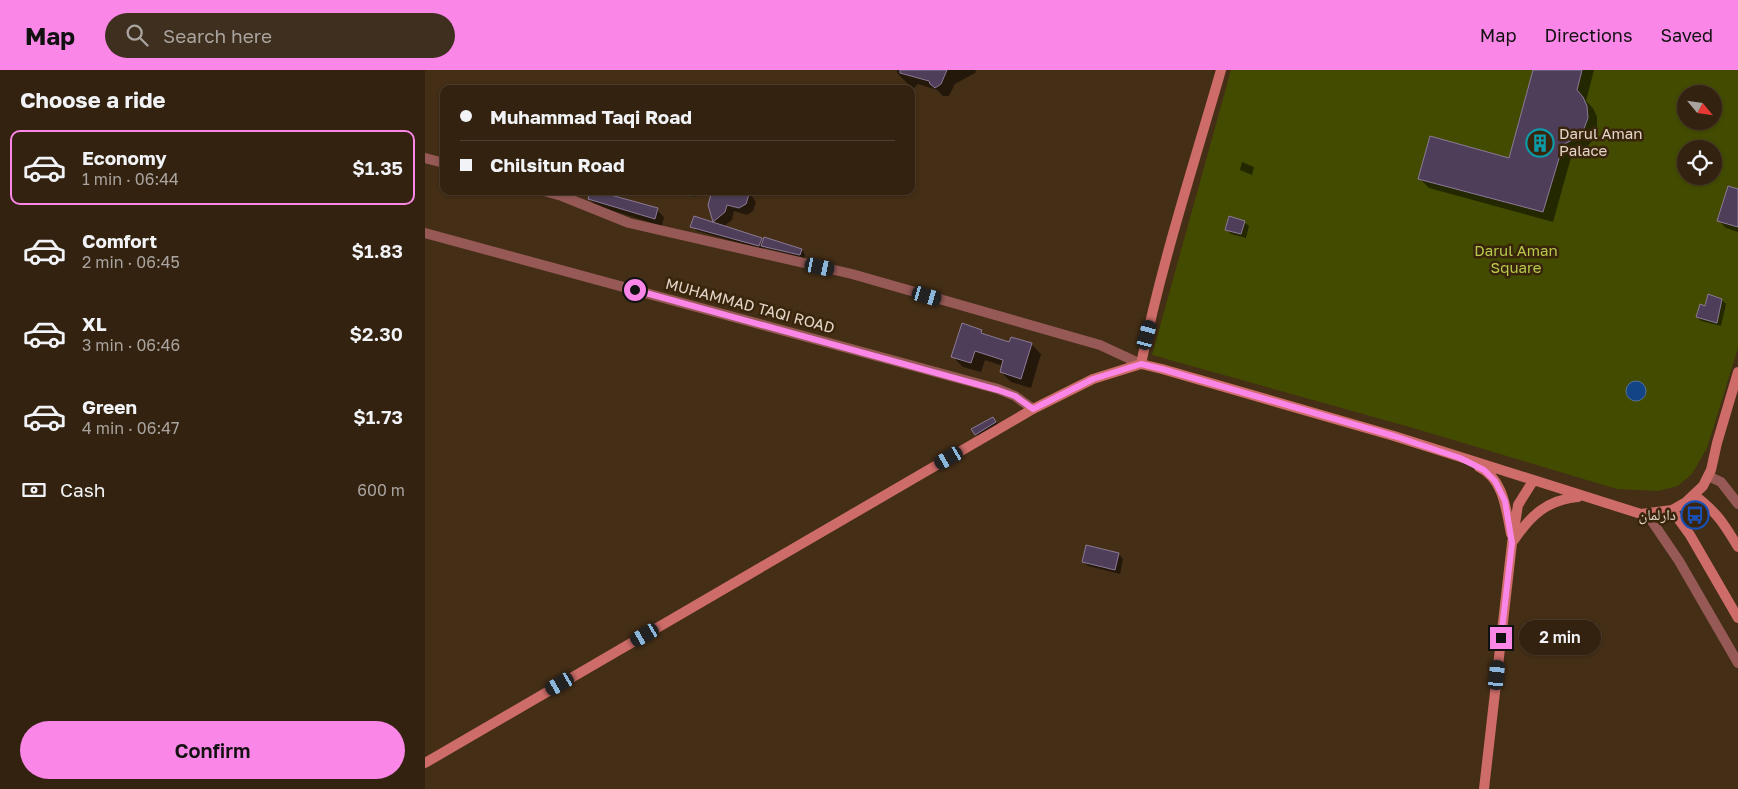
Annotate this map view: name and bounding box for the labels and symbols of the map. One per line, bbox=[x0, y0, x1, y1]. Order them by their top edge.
north arrow bbox=[1677, 85, 1723, 130]
place label: Darul Aman Palace bbox=[1559, 124, 1642, 159]
building icon: Darul Aman Palace bbox=[1525, 128, 1555, 158]
park label: Darul Aman Square bbox=[1474, 241, 1558, 276]
car bbox=[803, 257, 836, 277]
street label: MUHAMMAD TAQI ROAD bbox=[664, 274, 837, 336]
route start bbox=[624, 279, 646, 301]
car bbox=[910, 285, 943, 307]
car bbox=[1135, 319, 1158, 351]
car bbox=[932, 444, 965, 472]
bus stop icon: دارلمان bbox=[1680, 500, 1710, 530]
place label: دارلمان bbox=[1638, 505, 1676, 525]
callout: 2 min bbox=[1519, 620, 1601, 656]
car bbox=[628, 621, 661, 649]
route end bbox=[1490, 627, 1512, 649]
car bbox=[1487, 659, 1506, 691]
car bbox=[543, 670, 576, 698]

